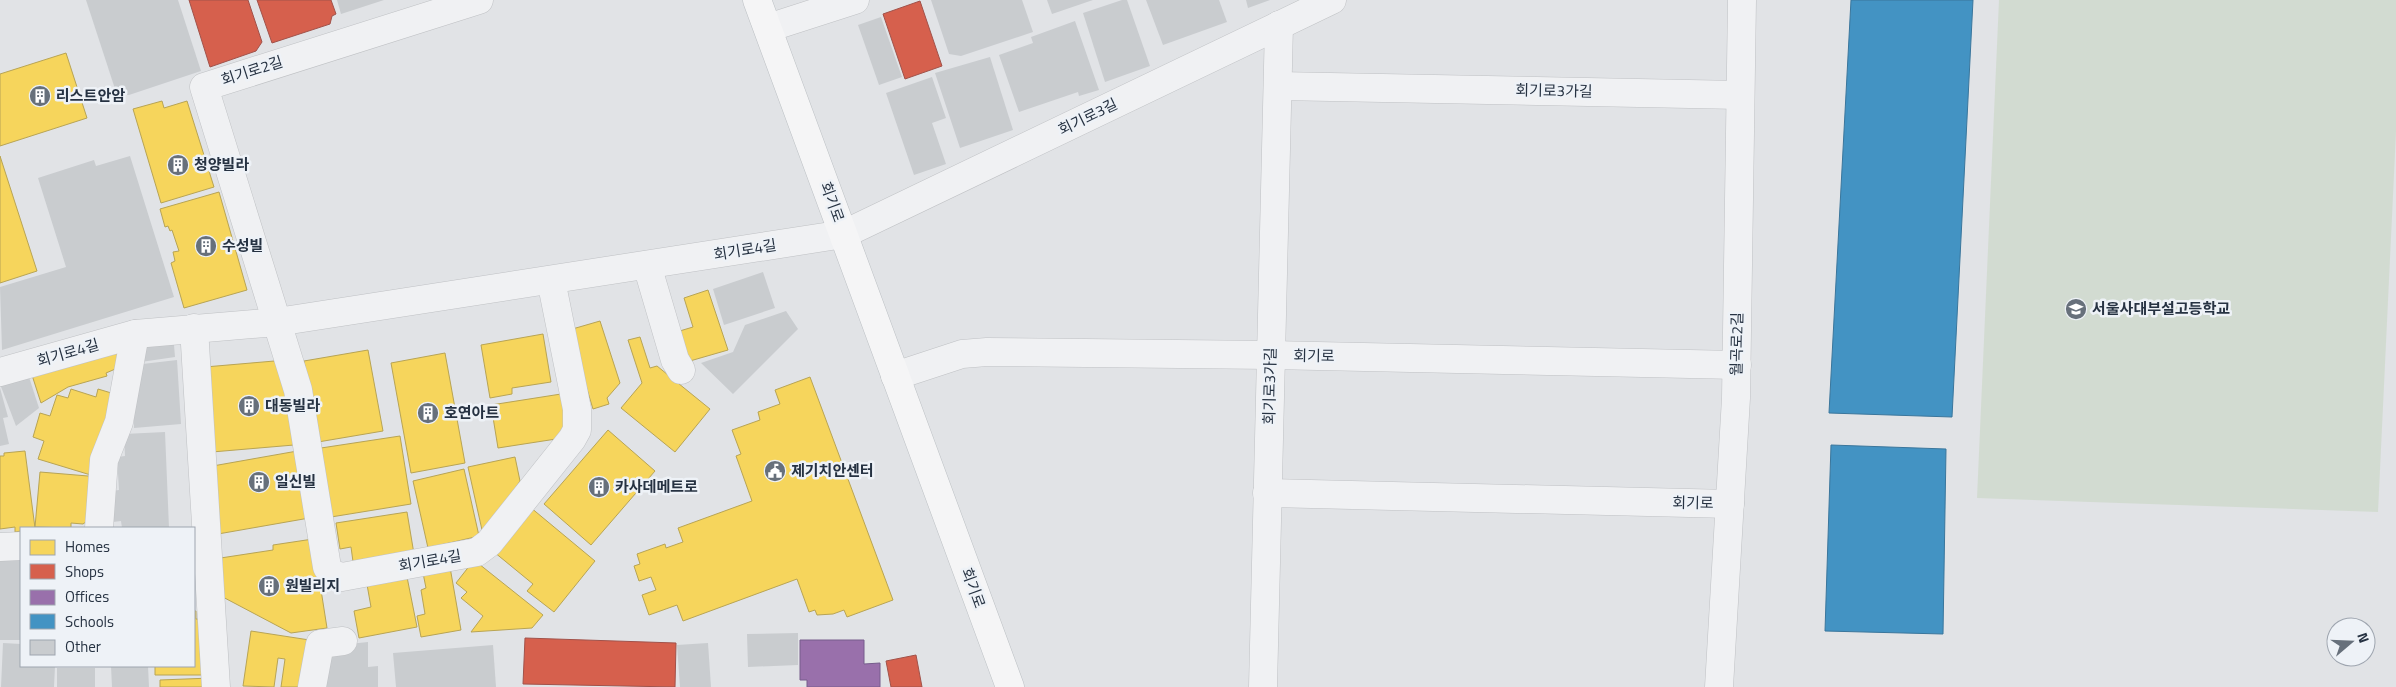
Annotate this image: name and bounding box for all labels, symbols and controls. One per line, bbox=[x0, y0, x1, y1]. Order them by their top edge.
street label: 회기로2길 bbox=[218, 50, 286, 91]
street label: 회기로3가길 bbox=[1515, 78, 1593, 103]
building icon: 리스트안암 bbox=[28, 84, 52, 108]
place label: 리스트안암 bbox=[56, 84, 125, 107]
street label: 회기로3길 bbox=[1054, 92, 1121, 141]
building icon: 청양빌라 bbox=[166, 153, 190, 177]
place label: 청양빌라 bbox=[194, 153, 249, 176]
street label: 회기로 bbox=[815, 178, 850, 225]
street label: 회기로4길 bbox=[712, 233, 778, 266]
building icon: 수성빌 bbox=[194, 234, 218, 258]
place label: 수성빌 bbox=[222, 234, 263, 257]
school or university icon: 서울사대부설고등학교 bbox=[2064, 297, 2088, 321]
place label: 서울사대부설고등학교 bbox=[2092, 297, 2230, 320]
street label: 월곡로2길 bbox=[1724, 312, 1749, 376]
street label: 회기로4길 bbox=[34, 333, 102, 372]
street label: 회기로 bbox=[1293, 344, 1335, 367]
street label: 회기로3가길 bbox=[1257, 347, 1282, 425]
building icon: 대동빌라 bbox=[237, 394, 261, 418]
place label: 대동빌라 bbox=[265, 394, 320, 417]
building icon: 호연아트 bbox=[416, 401, 440, 425]
place label: 호연아트 bbox=[444, 401, 499, 424]
public building icon: 제기치안센터 bbox=[763, 459, 787, 483]
place label: 제기치안센터 bbox=[791, 459, 874, 482]
building icon: 일신빌 bbox=[247, 470, 271, 494]
place label: 일신빌 bbox=[275, 470, 316, 493]
building icon: 카사데메트로 bbox=[587, 475, 611, 499]
place label: 카사데메트로 bbox=[615, 475, 698, 498]
street label: 회기로 bbox=[1672, 491, 1714, 514]
legend bbox=[20, 527, 195, 667]
text: Homes bbox=[65, 535, 110, 558]
street label: 회기로4길 bbox=[397, 544, 463, 577]
text: Shops bbox=[65, 560, 104, 583]
street label: 회기로 bbox=[956, 564, 991, 611]
building icon: 원빌리지 bbox=[257, 574, 281, 598]
place label: 원빌리지 bbox=[285, 574, 340, 597]
text: Offices bbox=[65, 585, 109, 608]
text: Schools bbox=[65, 610, 114, 633]
north arrow bbox=[2326, 617, 2376, 667]
text: N bbox=[2352, 630, 2375, 646]
text: Other bbox=[65, 635, 101, 658]

